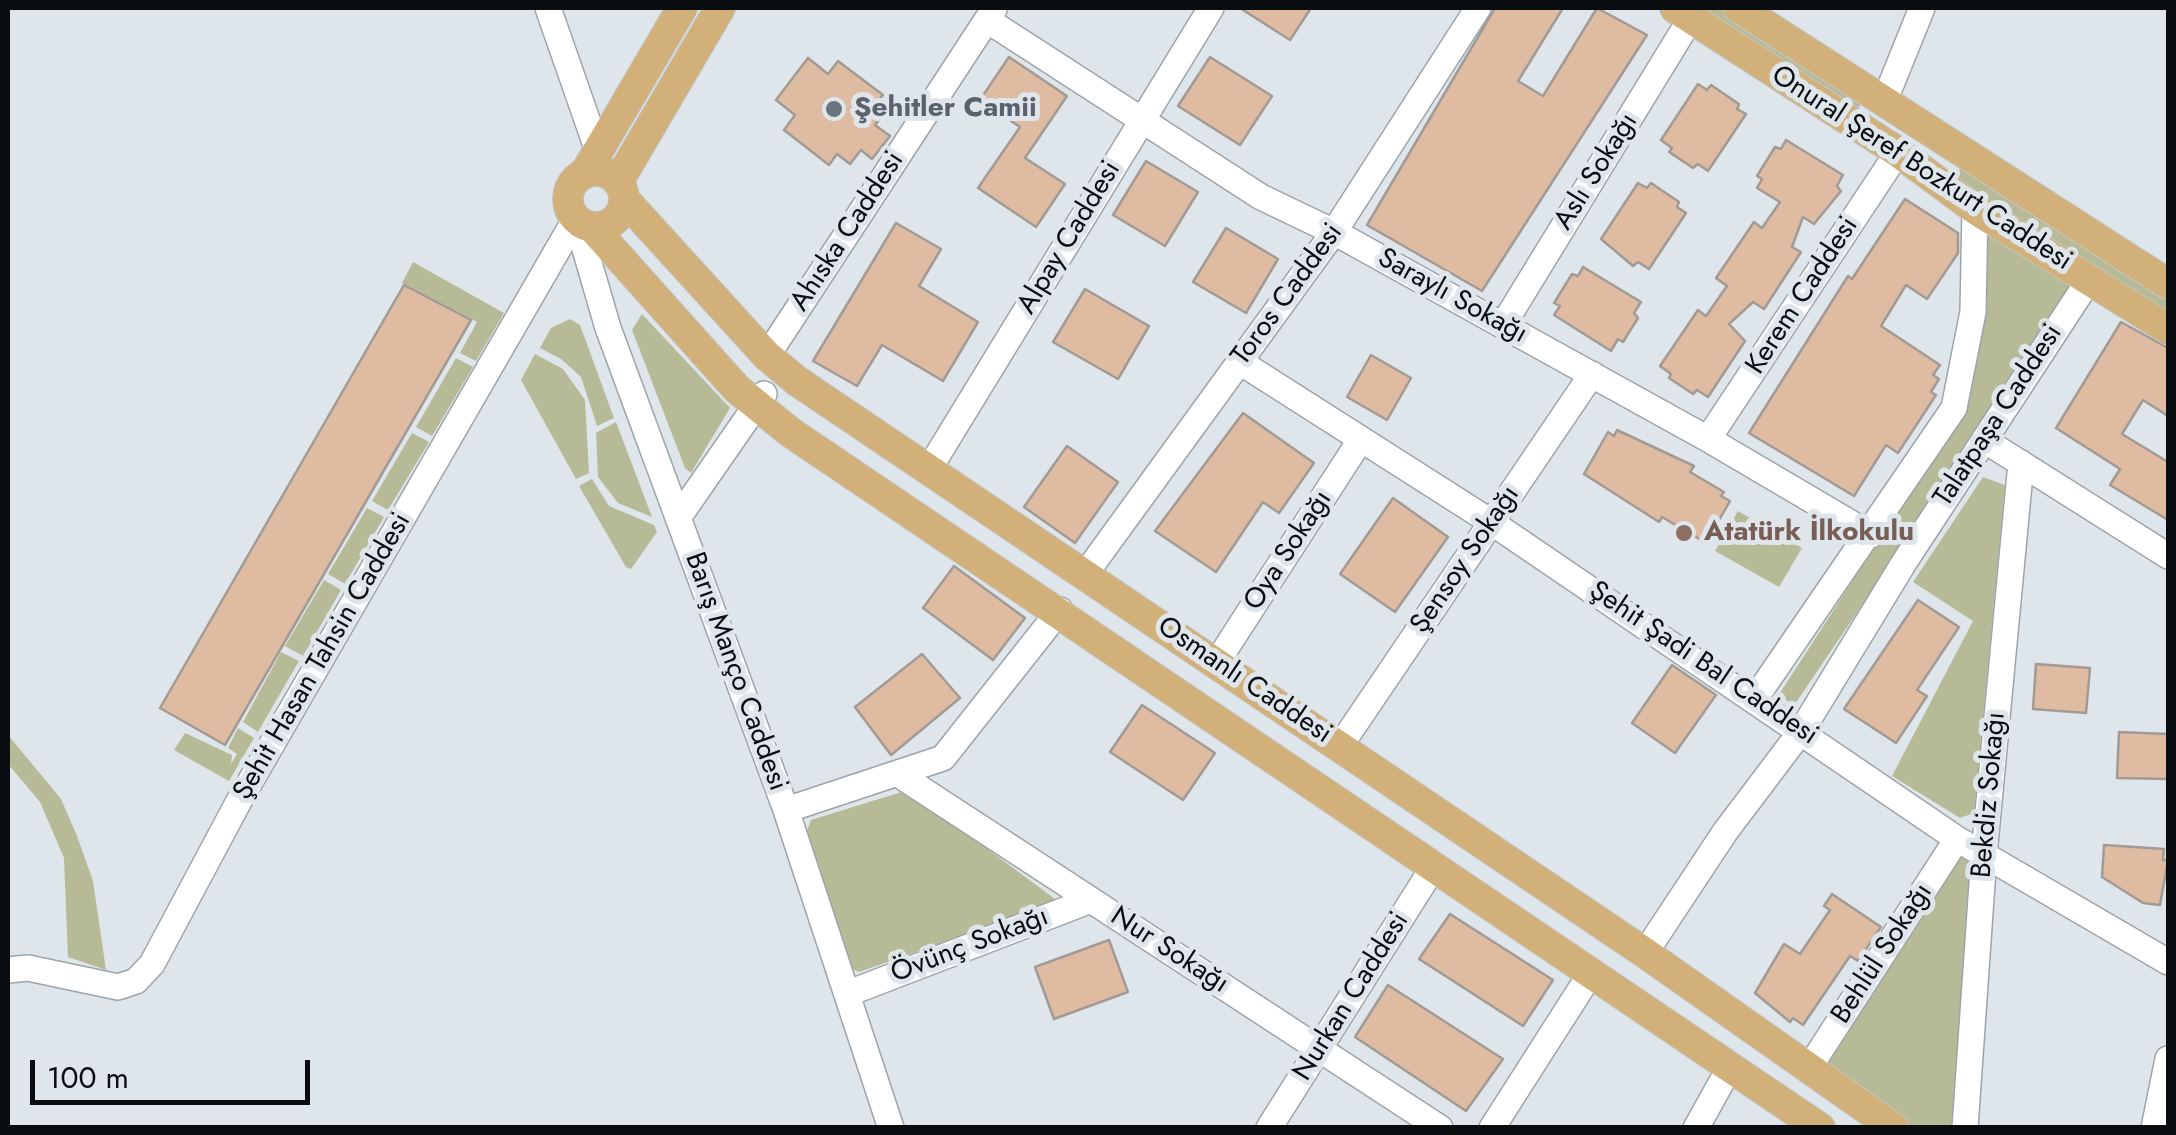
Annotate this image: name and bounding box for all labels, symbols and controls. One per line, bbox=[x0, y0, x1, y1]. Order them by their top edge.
street label: Onural Şeref Bozkurt Caddesi bbox=[1764, 59, 2078, 279]
place label: Şehitler Camii bbox=[854, 92, 1037, 126]
marker: Şehitler Camii bbox=[823, 98, 845, 120]
street label: Aslı Sokağı bbox=[1548, 107, 1646, 237]
street label: Ahıska Caddesi bbox=[784, 146, 912, 318]
street label: Alpay Caddesi bbox=[1011, 155, 1129, 321]
street label: Kerem Caddesi bbox=[1740, 211, 1866, 381]
street label: Toros Caddesi bbox=[1225, 217, 1351, 373]
street label: Saraylı Sokağı bbox=[1371, 242, 1533, 352]
street label: Talatpaşa Caddesi bbox=[1928, 319, 2070, 513]
street label: Şensoy Sokağı bbox=[1404, 480, 1528, 640]
street label: Oya Sokağı bbox=[1238, 485, 1340, 617]
street label: Şehit Hasan Tahsin Caddesi bbox=[227, 508, 419, 806]
place label: Atatürk İlkokulu bbox=[1704, 516, 1914, 550]
marker: Atatürk İlkokulu bbox=[1673, 522, 1695, 544]
street label: Barış Manço Caddesi bbox=[676, 548, 794, 796]
street label: Şehit Şadi Bal Caddesi bbox=[1582, 575, 1824, 753]
street label: Osmanlı Caddesi bbox=[1150, 610, 1338, 752]
street label: Bekdiz Sokağı bbox=[1966, 711, 2014, 879]
street label: Behlül Sokağı bbox=[1825, 878, 1941, 1030]
street label: Nur Sokağı bbox=[1104, 900, 1234, 1002]
street label: Övünç Sokağı bbox=[887, 901, 1053, 991]
street label: Nurkan Caddesi bbox=[1287, 906, 1417, 1088]
scale bar bbox=[35, 1040, 315, 1102]
text: 100 m bbox=[47, 1056, 129, 1099]

